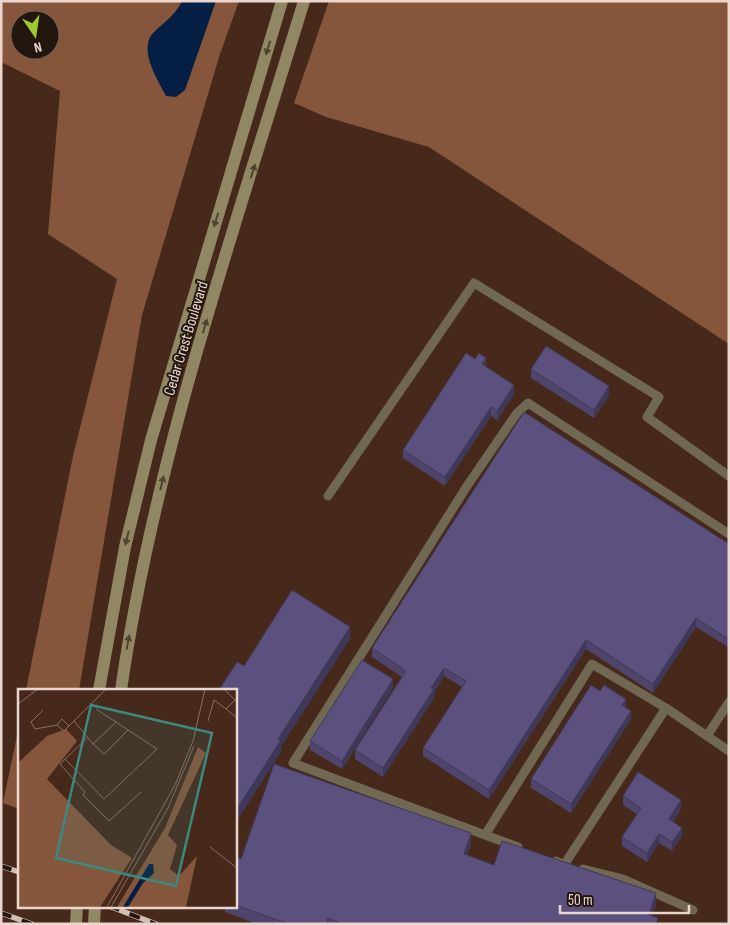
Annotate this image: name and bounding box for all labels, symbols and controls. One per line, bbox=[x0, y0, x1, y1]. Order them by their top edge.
north arrow bbox=[10, 10, 60, 60]
text: N bbox=[32, 38, 43, 56]
one-way arrow bbox=[264, 41, 272, 56]
one-way arrow bbox=[249, 163, 257, 178]
one-way arrow bbox=[211, 213, 219, 228]
street label: Cedar Crest Boulevard bbox=[160, 279, 213, 398]
one-way arrow bbox=[202, 319, 210, 334]
one-way arrow bbox=[158, 476, 166, 491]
one-way arrow bbox=[123, 531, 131, 546]
one-way arrow bbox=[125, 633, 133, 649]
inset map bbox=[18, 689, 236, 908]
scale bar bbox=[560, 882, 689, 914]
text: 50 m bbox=[568, 891, 593, 910]

